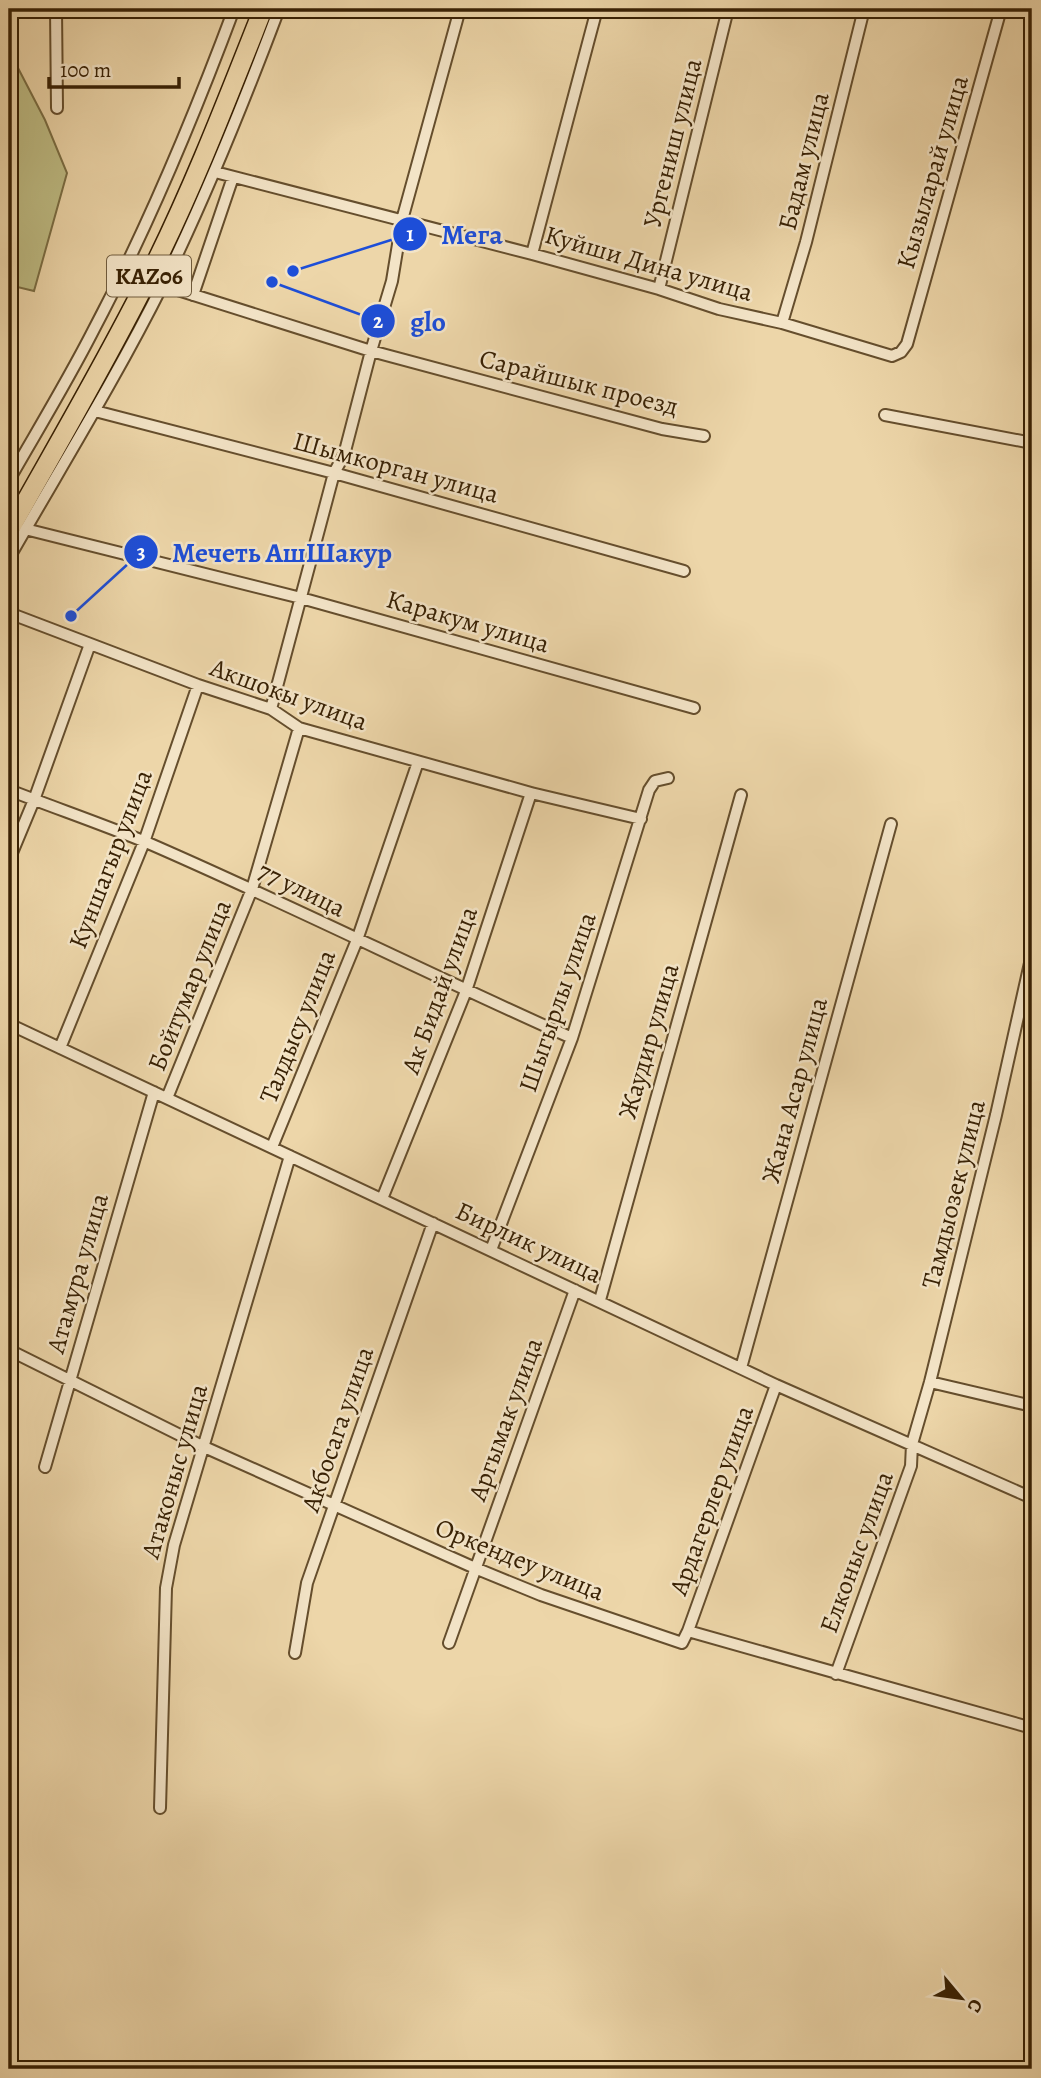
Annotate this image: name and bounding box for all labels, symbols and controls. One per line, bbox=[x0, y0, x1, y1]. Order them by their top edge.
scale bar bbox=[49, 46, 178, 90]
street label: Ургениш улица bbox=[635, 55, 710, 232]
text: 100 m bbox=[60, 56, 111, 84]
street label: Кызыларай улица bbox=[888, 71, 977, 273]
street label: Бадам улица bbox=[769, 88, 838, 234]
callout: Мега bbox=[392, 209, 517, 258]
text: Мега bbox=[441, 216, 503, 254]
street label: Куйши Дина улица bbox=[541, 217, 757, 310]
text: 1 bbox=[406, 220, 414, 248]
road number: KАZ06 bbox=[107, 256, 191, 296]
callout: glo bbox=[361, 296, 460, 345]
text: glo bbox=[410, 303, 446, 341]
text: 2 bbox=[373, 307, 383, 335]
street label: Сарайшык проезд bbox=[476, 341, 682, 424]
street label: Шымкорган улица bbox=[289, 423, 503, 512]
callout: Мечеть АшШакур bbox=[123, 527, 407, 576]
text: Мечеть АшШакур bbox=[172, 534, 392, 572]
text: 3 bbox=[136, 538, 146, 566]
street label: Каракум улица bbox=[382, 581, 554, 661]
street label: Акшокы улица bbox=[204, 649, 372, 739]
street label: Куншагыр улица bbox=[60, 765, 161, 954]
street label: 77 улица bbox=[252, 853, 351, 926]
street label: Бойтумар улица bbox=[139, 894, 240, 1076]
street label: Ак Бидай улица bbox=[393, 902, 486, 1080]
street label: Шыгырлы улица bbox=[510, 907, 605, 1097]
street label: Талдысу улица bbox=[251, 944, 344, 1108]
street label: Жаудир улица bbox=[610, 959, 687, 1123]
street label: Жана Асар улица bbox=[753, 993, 836, 1187]
street label: Тамдыозек улица bbox=[913, 1096, 994, 1292]
street label: Атамура улица bbox=[38, 1189, 117, 1358]
street label: Бирлик улица bbox=[450, 1193, 608, 1292]
street label: Аргымак улица bbox=[459, 1333, 551, 1506]
street label: Акбосага улица bbox=[293, 1342, 382, 1517]
street label: Атаконыс улица bbox=[133, 1380, 216, 1563]
street label: Ардагерлер улица bbox=[661, 1400, 762, 1601]
street label: Елконыс улица bbox=[811, 1466, 902, 1638]
street label: Оркендеу улица bbox=[430, 1510, 610, 1609]
north arrow bbox=[926, 1962, 996, 2032]
text: С bbox=[961, 1994, 989, 2017]

